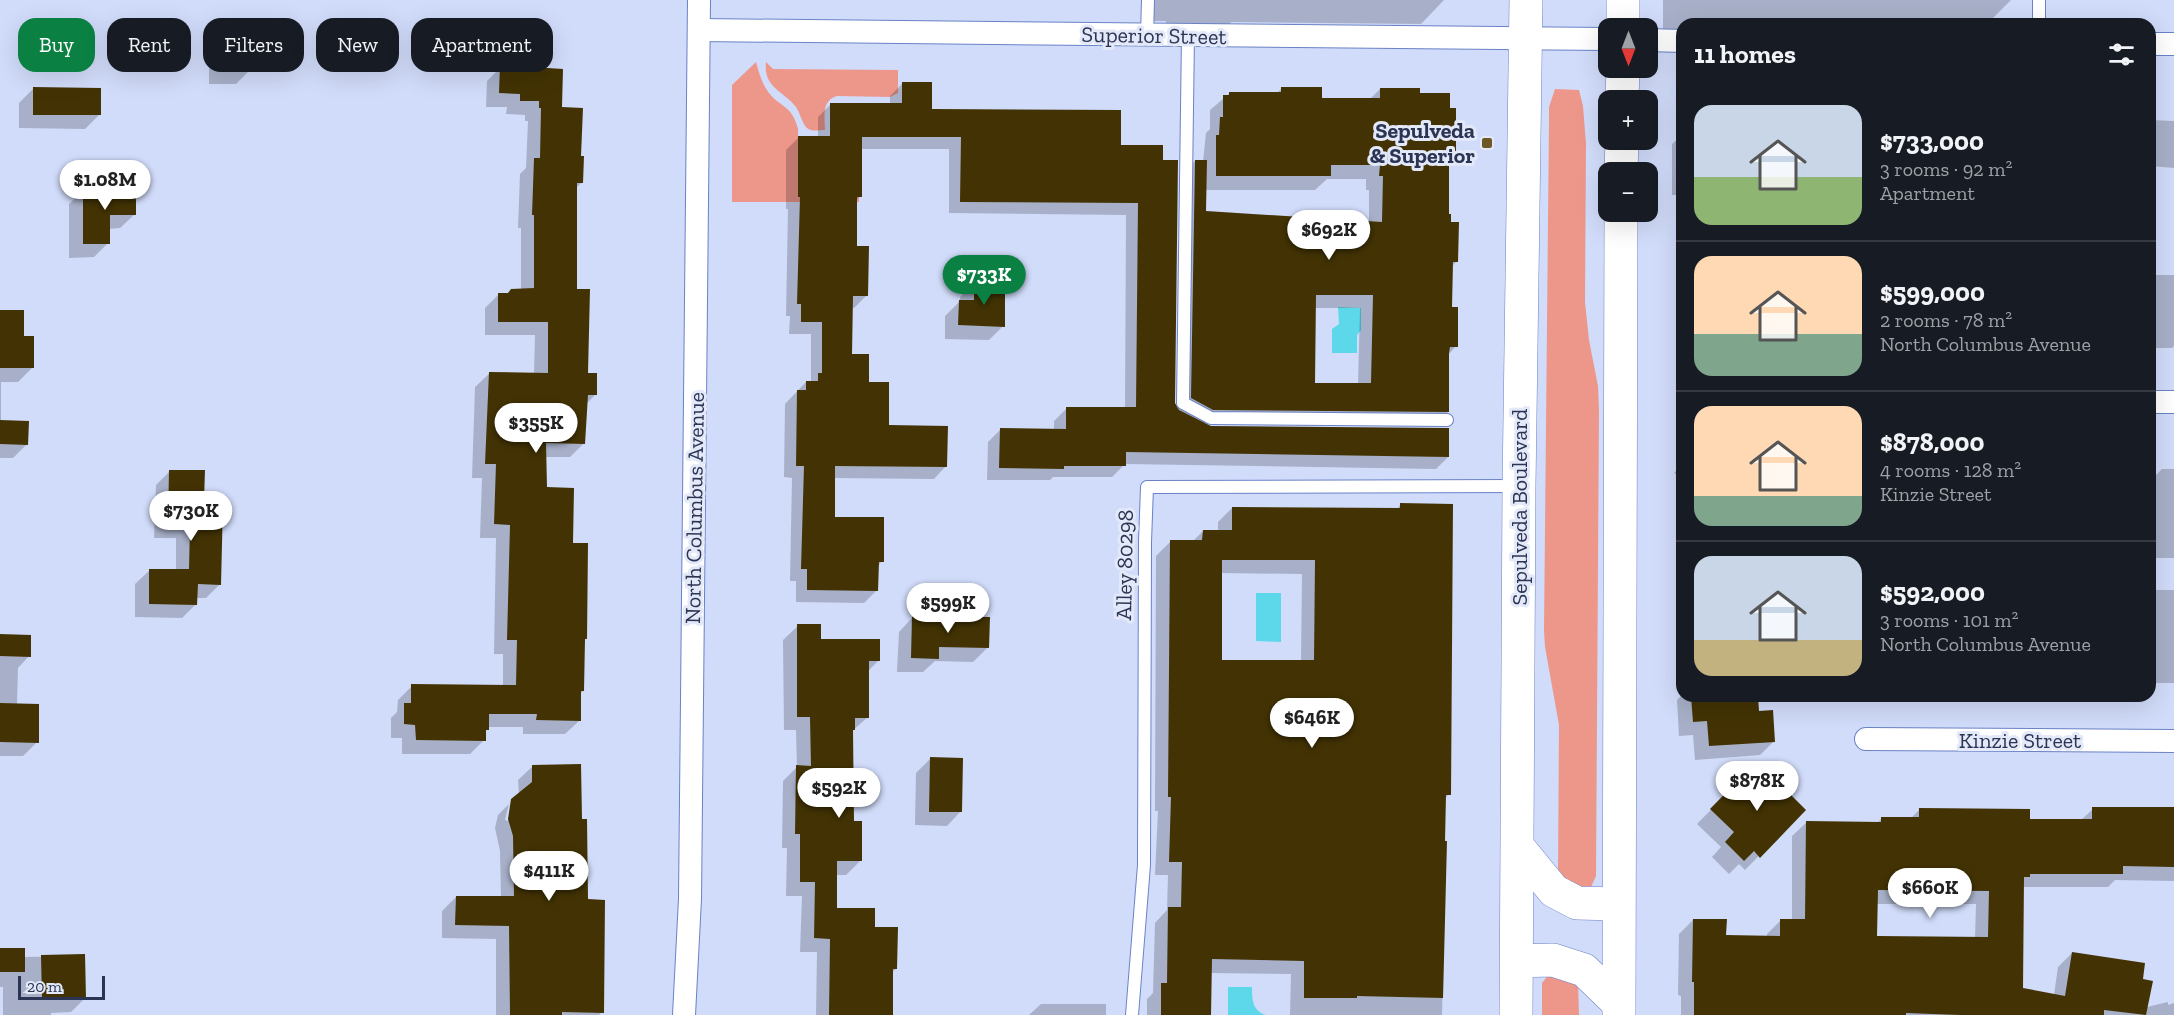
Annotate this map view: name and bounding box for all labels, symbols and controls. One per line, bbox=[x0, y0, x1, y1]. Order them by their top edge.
chip: Buy bbox=[18, 18, 95, 72]
chip: Rent bbox=[107, 18, 191, 72]
chip: Filters bbox=[203, 18, 304, 72]
chip: New bbox=[316, 18, 399, 72]
chip: Apartment bbox=[411, 18, 553, 72]
north arrow bbox=[1598, 18, 1658, 78]
map controls bbox=[1598, 18, 1658, 222]
street label: Superior Street bbox=[1081, 21, 1228, 50]
text: 11 homes bbox=[1694, 38, 1796, 70]
icon: filters bbox=[2105, 38, 2138, 71]
button: + bbox=[1598, 90, 1658, 150]
place label: Sepulveda & Superior bbox=[1370, 117, 1475, 169]
text: $733,000 bbox=[1880, 125, 1984, 157]
icon: home bbox=[1742, 129, 1814, 201]
marker: Sepulveda & Superior bbox=[1480, 136, 1494, 150]
text: 3 rooms · 92 m² bbox=[1880, 157, 2012, 181]
pin: $1.08M bbox=[56, 160, 154, 211]
button: − bbox=[1598, 162, 1658, 222]
text: $1.08M bbox=[74, 167, 136, 191]
text: Apartment bbox=[1880, 181, 1975, 205]
pin: $692K bbox=[1287, 210, 1371, 261]
text: $692K bbox=[1301, 217, 1357, 241]
pin: $733K bbox=[942, 255, 1026, 306]
text: $733K bbox=[957, 262, 1011, 286]
text: $599,000 bbox=[1880, 276, 1985, 308]
icon: home bbox=[1742, 280, 1814, 352]
text: 2 rooms · 78 m² bbox=[1880, 308, 2012, 332]
text: North Columbus Avenue bbox=[1880, 332, 2091, 356]
street label: North Columbus Avenue bbox=[679, 392, 710, 624]
pin: $355K bbox=[494, 403, 578, 454]
street label: Sepulveda Boulevard bbox=[1506, 409, 1533, 605]
text: $355K bbox=[509, 410, 563, 434]
text: $878,000 bbox=[1880, 426, 1984, 458]
icon: home bbox=[1742, 430, 1814, 502]
text: 4 rooms · 128 m² bbox=[1880, 458, 2021, 482]
text: Kinzie Street bbox=[1880, 482, 1991, 506]
pin: $730K bbox=[149, 491, 233, 542]
text: $730K bbox=[163, 498, 219, 522]
street label: Alley 80298 bbox=[1110, 509, 1139, 621]
text: $592,000 bbox=[1880, 576, 1985, 608]
icon: home bbox=[1742, 580, 1814, 652]
pin: $599K bbox=[906, 583, 990, 634]
text: $599K bbox=[920, 590, 976, 614]
text: 3 rooms · 101 m² bbox=[1880, 608, 2018, 632]
text: North Columbus Avenue bbox=[1880, 632, 2091, 656]
pin: $646K bbox=[1270, 698, 1354, 749]
text: $646K bbox=[1284, 705, 1340, 729]
street label: Kinzie Street bbox=[1959, 727, 2082, 754]
pin: $878K bbox=[1715, 761, 1799, 812]
pin: $592K bbox=[797, 768, 881, 819]
text: $878K bbox=[1730, 768, 1784, 792]
text: $592K bbox=[811, 775, 867, 799]
pin: $411K bbox=[507, 851, 591, 902]
text: $411K bbox=[524, 858, 574, 882]
pin: $660K bbox=[1888, 868, 1972, 919]
text: $660K bbox=[1902, 875, 1958, 899]
scale bar bbox=[18, 973, 105, 1000]
text: 20 m bbox=[27, 977, 62, 996]

